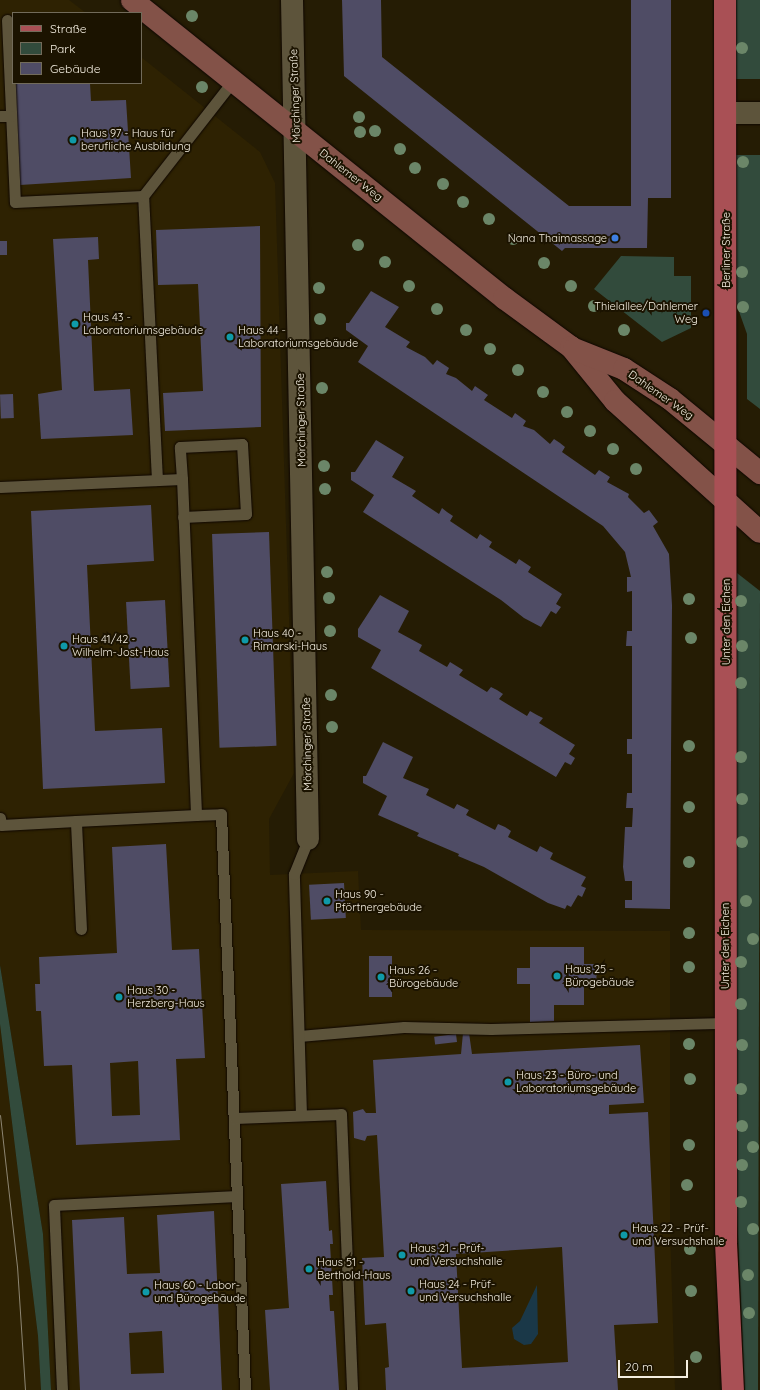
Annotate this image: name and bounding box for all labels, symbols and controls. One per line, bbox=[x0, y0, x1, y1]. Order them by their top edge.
legend bbox=[12, 12, 142, 84]
text: Straße bbox=[50, 21, 87, 36]
text: Park bbox=[50, 41, 75, 56]
street label: Mörchinger Straße bbox=[287, 49, 303, 143]
text: Gebäude bbox=[50, 61, 100, 76]
place label: Haus 97 - Haus für berufliche Ausbildung bbox=[81, 127, 191, 153]
marker: Haus 97 - Haus für berufliche Ausbildung bbox=[68, 135, 78, 145]
street label: Dahlemer Weg bbox=[317, 146, 385, 204]
street label: Berliner Straße bbox=[719, 212, 733, 288]
place label: Nana Thaimassage bbox=[508, 231, 607, 245]
marker: Nana Thaimassage bbox=[610, 233, 620, 243]
place label: Thielallee/Dahlemer Weg bbox=[594, 300, 698, 326]
marker: Thielallee/Dahlemer Weg bbox=[701, 308, 711, 318]
place label: Haus 43 - Laboratoriumsgebäude bbox=[83, 311, 203, 337]
marker: Haus 43 - Laboratoriumsgebäude bbox=[70, 319, 80, 329]
place label: Haus 44 - Laboratoriumsgebäude bbox=[238, 324, 358, 350]
marker: Haus 44 - Laboratoriumsgebäude bbox=[225, 332, 235, 342]
street label: Dahlemer Weg bbox=[626, 368, 696, 422]
street label: Mörchinger Straße bbox=[294, 373, 308, 467]
street label: Unter den Eichen bbox=[719, 579, 733, 665]
place label: Haus 40 - Rimarski-Haus bbox=[253, 627, 327, 653]
place label: Haus 41/42 - Wilhelm-Jost-Haus bbox=[72, 633, 169, 659]
marker: Haus 40 - Rimarski-Haus bbox=[240, 635, 250, 645]
marker: Haus 41/42 - Wilhelm-Jost-Haus bbox=[59, 641, 69, 651]
street label: Mörchinger Straße bbox=[300, 697, 314, 791]
place label: Haus 90 - Pförtnergebäude bbox=[335, 888, 422, 914]
marker: Haus 90 - Pförtnergebäude bbox=[322, 896, 332, 906]
street label: Unter den Eichen bbox=[718, 903, 732, 989]
place label: Haus 25 - Bürogebäude bbox=[565, 963, 634, 989]
place label: Haus 26 - Bürogebäude bbox=[389, 964, 458, 990]
marker: Haus 25 - Bürogebäude bbox=[552, 971, 562, 981]
marker: Haus 26 - Bürogebäude bbox=[376, 972, 386, 982]
place label: Haus 30 - Herzberg-Haus bbox=[127, 984, 205, 1010]
marker: Haus 30 - Herzberg-Haus bbox=[114, 992, 124, 1002]
place label: Haus 23 - Büro- und Laboratoriumsgebäude bbox=[516, 1069, 636, 1095]
marker: Haus 23 - Büro- und Laboratoriumsgebäude bbox=[503, 1077, 513, 1087]
place label: Haus 22 - Prüf- und Versuchshalle bbox=[632, 1222, 724, 1248]
marker: Haus 22 - Prüf- und Versuchshalle bbox=[619, 1230, 629, 1240]
place label: Haus 21 - Prüf- und Versuchshalle bbox=[410, 1242, 502, 1268]
marker: Haus 21 - Prüf- und Versuchshalle bbox=[397, 1250, 407, 1260]
place label: Haus 51 - Berthold-Haus bbox=[317, 1256, 390, 1282]
marker: Haus 51 - Berthold-Haus bbox=[304, 1264, 314, 1274]
place label: Haus 24 - Prüf- und Versuchshalle bbox=[419, 1278, 511, 1304]
place label: Haus 60 - Labor- und Bürogebäude bbox=[154, 1279, 246, 1305]
marker: Haus 24 - Prüf- und Versuchshalle bbox=[406, 1286, 416, 1296]
marker: Haus 60 - Labor- und Bürogebäude bbox=[141, 1287, 151, 1297]
scale bar bbox=[620, 1352, 690, 1378]
text: 20 m bbox=[625, 1359, 653, 1374]

